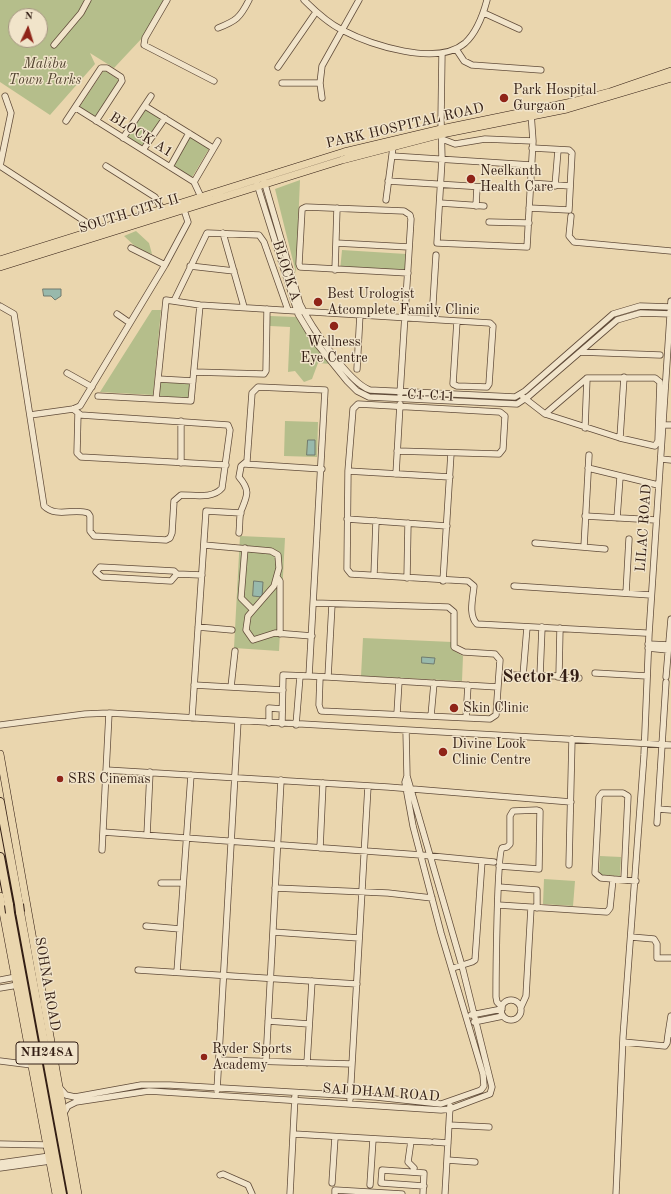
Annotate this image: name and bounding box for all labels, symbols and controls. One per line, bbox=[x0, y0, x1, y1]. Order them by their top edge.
north arrow bbox=[8, 8, 48, 48]
text: N bbox=[24, 11, 33, 22]
park label: Malibu Town Parks bbox=[9, 56, 81, 88]
place label: Park Hospital Gurgaon bbox=[513, 82, 596, 114]
marker: Park Hospital Gurgaon bbox=[498, 92, 510, 104]
street label: PARK HOSPITAL ROAD bbox=[324, 100, 486, 152]
street label: BLOCK A1 bbox=[106, 109, 176, 161]
place label: Neelkanth Health Care bbox=[480, 163, 553, 196]
marker: Neelkanth Health Care bbox=[465, 173, 477, 185]
street label: SOUTH CITY II bbox=[77, 191, 181, 237]
street label: BLOCK A bbox=[268, 238, 304, 304]
place label: Best Urologist Atcomplete Family Clinic bbox=[327, 286, 479, 318]
marker: Best Urologist Atcomplete Family Clinic bbox=[312, 296, 324, 308]
marker: Wellness Eye Centre bbox=[328, 320, 340, 332]
place label: Wellness Eye Centre bbox=[300, 334, 368, 366]
street label: C1-C11 bbox=[406, 386, 456, 406]
street label: LILAC ROAD bbox=[633, 483, 655, 573]
district label: Sector 49 bbox=[502, 666, 580, 688]
place label: Skin Clinic bbox=[463, 700, 529, 716]
marker: Skin Clinic bbox=[448, 702, 460, 714]
place label: Divine Look Clinic Centre bbox=[452, 736, 531, 768]
marker: Divine Look Clinic Centre bbox=[437, 746, 449, 758]
place label: SRS Cinemas bbox=[68, 771, 151, 787]
marker: SRS Cinemas bbox=[55, 774, 65, 784]
street label: SOHNA ROAD bbox=[30, 936, 64, 1032]
place label: Ryder Sports Academy bbox=[212, 1041, 292, 1074]
road number: NH248A bbox=[16, 1042, 78, 1064]
marker: Ryder Sports Academy bbox=[199, 1052, 209, 1062]
street label: SAI DHAM ROAD bbox=[322, 1081, 440, 1105]

